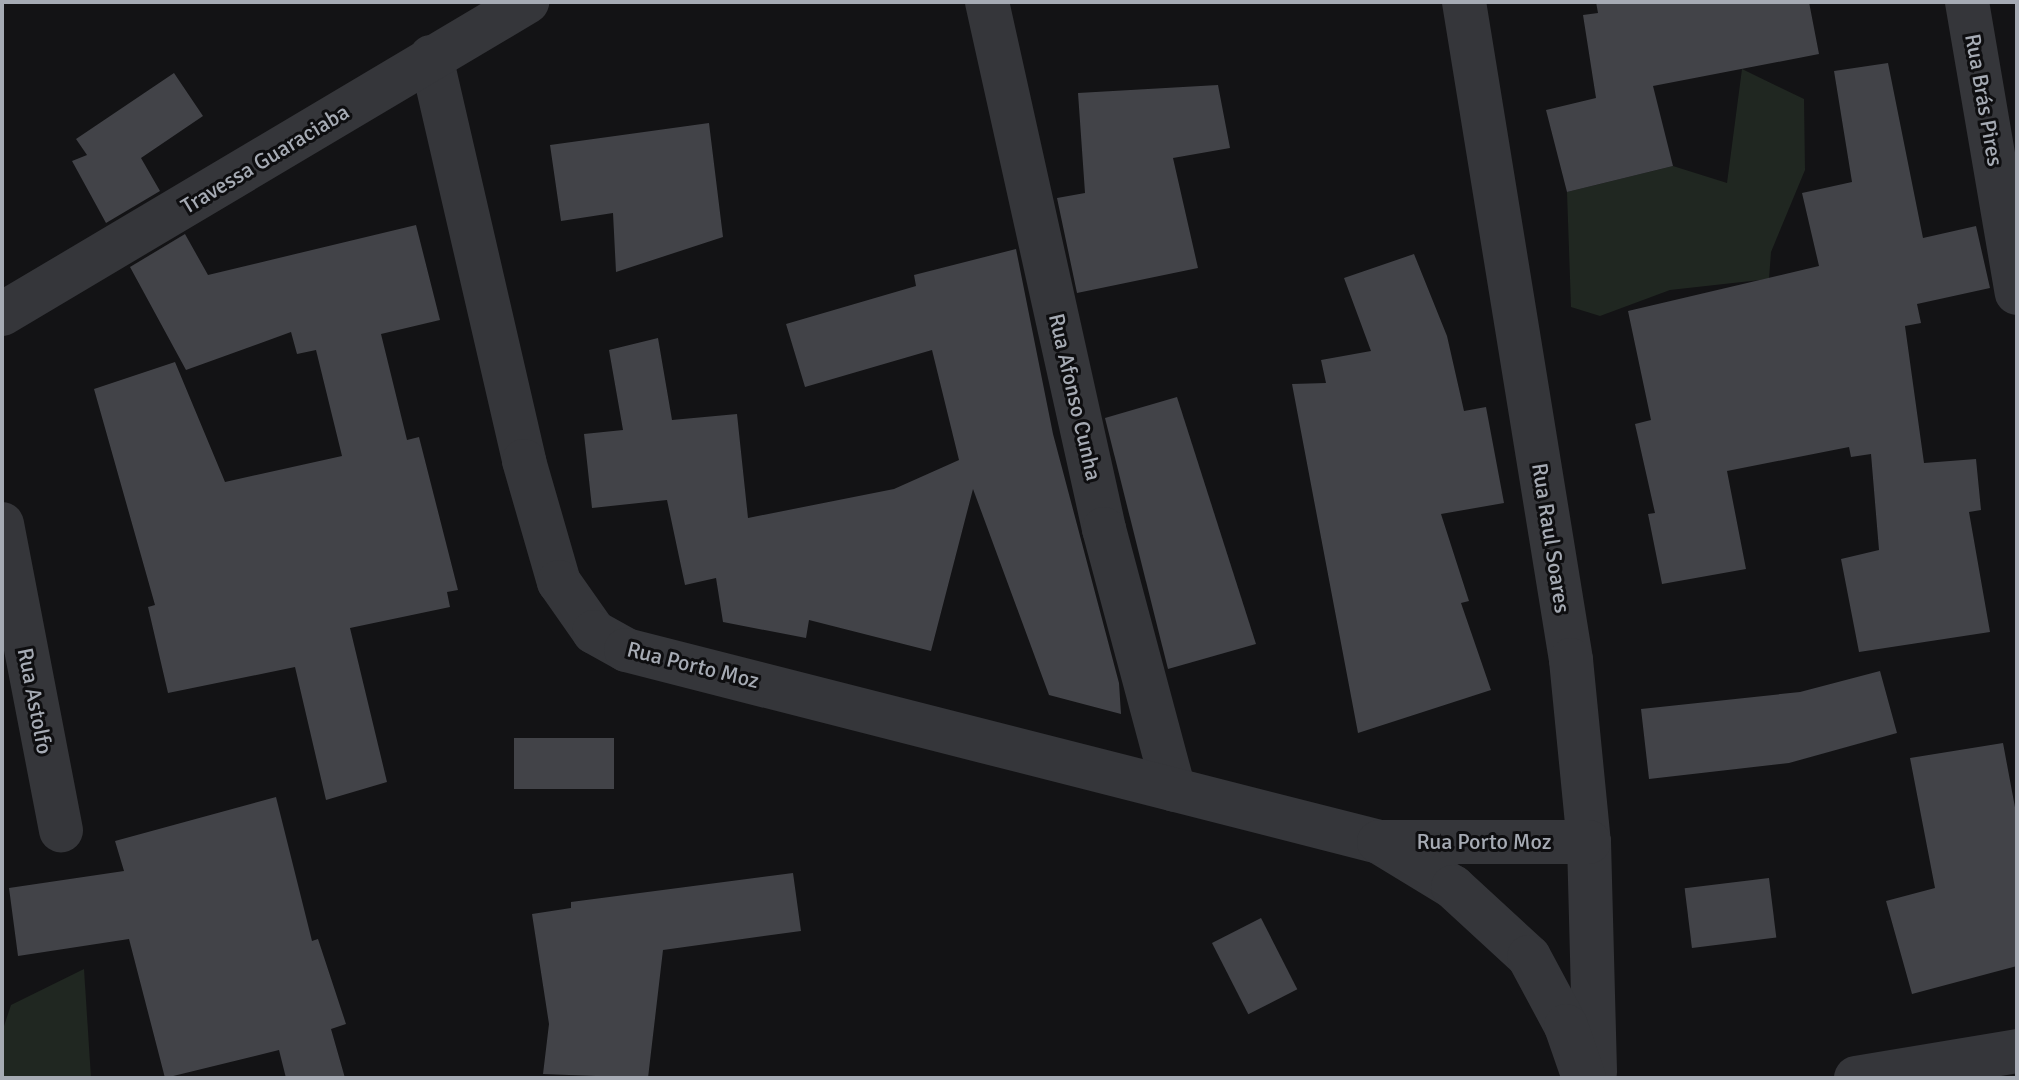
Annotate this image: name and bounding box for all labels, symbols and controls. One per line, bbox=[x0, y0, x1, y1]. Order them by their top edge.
street label: Rua Brás Pires bbox=[1959, 32, 2009, 168]
street label: Travessa Guaraciaba bbox=[176, 98, 354, 220]
street label: Rua Afonso Cunha bbox=[1043, 311, 1107, 483]
street label: Rua Raul Soares bbox=[1526, 461, 1576, 615]
street label: Rua Porto Moz bbox=[624, 636, 762, 694]
street label: Rua Astolfo bbox=[12, 646, 58, 756]
street label: Rua Porto Moz bbox=[1416, 829, 1552, 855]

